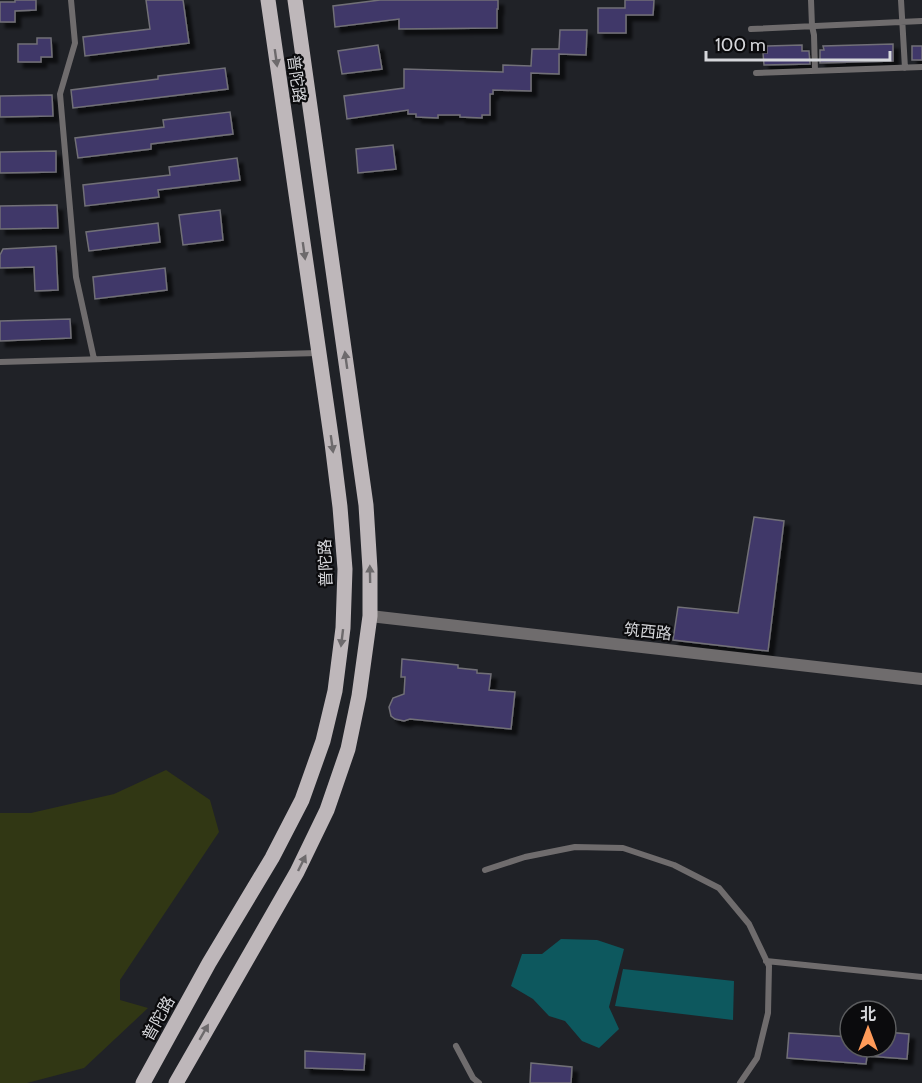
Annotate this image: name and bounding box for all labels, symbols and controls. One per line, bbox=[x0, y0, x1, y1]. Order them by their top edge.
scale bar bbox=[706, 24, 890, 62]
text: 100 m bbox=[715, 34, 766, 56]
one-way arrow bbox=[272, 49, 281, 68]
street label: 普陀路 bbox=[284, 54, 309, 104]
one-way arrow bbox=[299, 242, 308, 261]
one-way arrow bbox=[341, 350, 350, 369]
one-way arrow bbox=[327, 435, 336, 454]
street label: 普陀路 bbox=[315, 539, 336, 587]
one-way arrow bbox=[365, 565, 375, 584]
street label: 筑西路 bbox=[623, 620, 673, 643]
one-way arrow bbox=[337, 629, 347, 648]
one-way arrow bbox=[296, 854, 306, 872]
street label: 普陀路 bbox=[138, 993, 178, 1044]
north arrow bbox=[838, 999, 898, 1059]
text: 北 bbox=[860, 1005, 876, 1024]
one-way arrow bbox=[199, 1024, 210, 1040]

